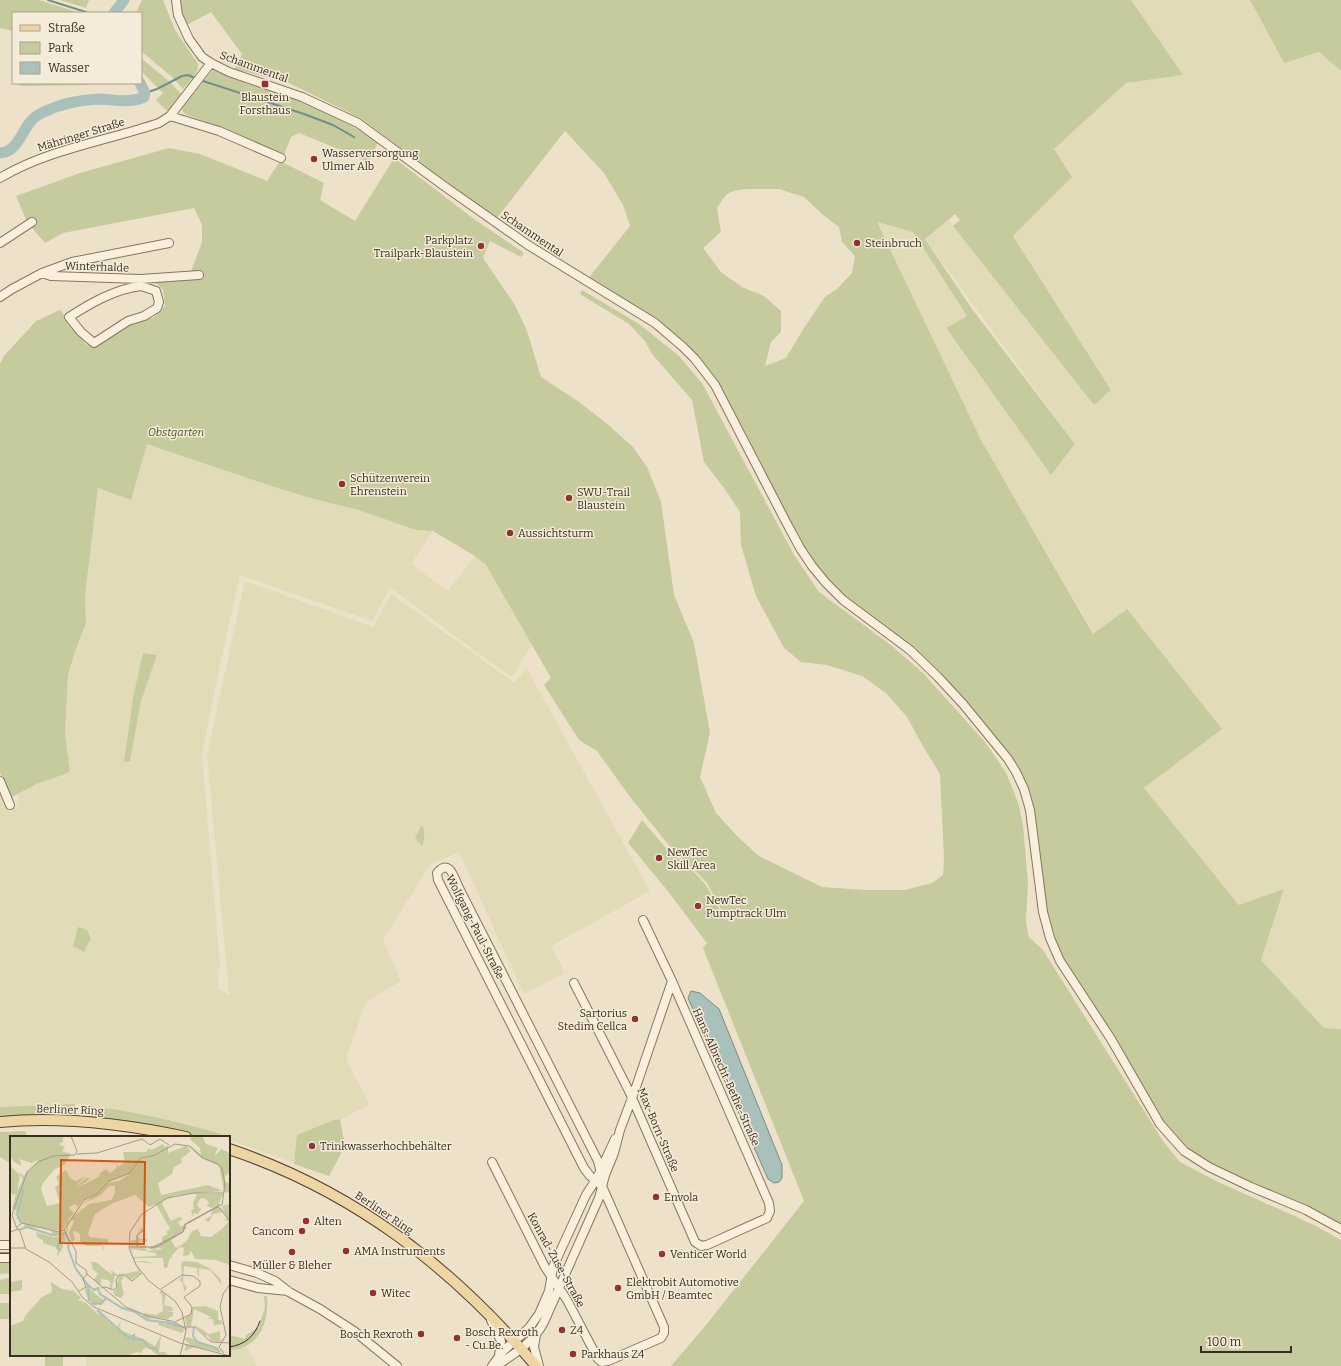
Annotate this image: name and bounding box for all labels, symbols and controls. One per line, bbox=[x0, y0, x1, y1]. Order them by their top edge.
legend bbox=[12, 12, 142, 84]
text: Straße bbox=[48, 21, 85, 35]
text: Park bbox=[48, 41, 74, 55]
street label: Schammental bbox=[218, 49, 290, 85]
text: Wasser bbox=[48, 61, 90, 75]
marker: Blaustein Forsthaus bbox=[260, 79, 270, 89]
place label: Blaustein Forsthaus bbox=[240, 91, 290, 117]
street label: Mähringer Straße bbox=[36, 116, 126, 154]
place label: Wasserversorgung Ulmer Alb bbox=[322, 147, 418, 173]
marker: Wasserversorgung Ulmer Alb bbox=[309, 154, 319, 164]
street label: Schammental bbox=[499, 209, 565, 259]
place label: Parkplatz Trailpark-Blaustein bbox=[374, 234, 473, 260]
place label: Steinbruch bbox=[865, 237, 922, 250]
marker: Steinbruch bbox=[852, 238, 862, 248]
marker: Parkplatz Trailpark-Blaustein bbox=[476, 241, 486, 251]
street label: Winterhalde bbox=[65, 259, 129, 275]
park label: Obstgarten bbox=[148, 426, 204, 439]
place label: Schützenverein Ehrenstein bbox=[350, 472, 430, 498]
marker: Schützenverein Ehrenstein bbox=[337, 479, 347, 489]
place label: SWU-Trail Blaustein bbox=[577, 486, 630, 512]
marker: SWU-Trail Blaustein bbox=[564, 493, 574, 503]
place label: Aussichtsturm bbox=[518, 527, 594, 540]
marker: Aussichtsturm bbox=[505, 528, 515, 538]
place label: NewTec Skill Area bbox=[667, 846, 716, 872]
marker: NewTec Skill Area bbox=[654, 853, 664, 863]
street label: Wolfgang-Paul-Straße bbox=[443, 873, 507, 981]
place label: NewTec Pumptrack Ulm bbox=[706, 894, 787, 920]
marker: NewTec Pumptrack Ulm bbox=[693, 901, 703, 911]
street label: Hans-Albrecht-Bethe-Straße bbox=[690, 1006, 762, 1148]
place label: Sartorius Stedim Cellca bbox=[558, 1007, 627, 1033]
marker: Sartorius Stedim Cellca bbox=[630, 1014, 640, 1024]
street label: Max-Born-Straße bbox=[634, 1086, 682, 1174]
street label: Berliner Ring bbox=[36, 1102, 104, 1118]
inset map bbox=[10, 1136, 230, 1356]
place label: Trinkwasserhochbehälter bbox=[320, 1140, 452, 1153]
marker: Trinkwasserhochbehälter bbox=[307, 1141, 317, 1151]
street label: Berliner Ring bbox=[352, 1189, 416, 1237]
place label: Envola bbox=[664, 1191, 698, 1204]
marker: Envola bbox=[651, 1192, 661, 1202]
street label: Konrad-Zuse-Straße bbox=[525, 1210, 587, 1310]
place label: Alten bbox=[314, 1215, 342, 1228]
marker: Alten bbox=[301, 1216, 311, 1226]
place label: Cancom bbox=[252, 1225, 295, 1238]
marker: Cancom bbox=[297, 1226, 307, 1236]
place label: AMA Instruments bbox=[354, 1245, 445, 1258]
marker: AMA Instruments bbox=[341, 1246, 351, 1256]
marker: Müller & Bleher bbox=[287, 1247, 297, 1257]
place label: Venticer World bbox=[670, 1248, 747, 1261]
marker: Venticer World bbox=[657, 1249, 667, 1259]
place label: Müller & Bleher bbox=[252, 1259, 332, 1272]
place label: Elektrobit Automotive GmbH / Beamtec bbox=[626, 1276, 739, 1302]
marker: Elektrobit Automotive GmbH / Beamtec bbox=[613, 1283, 623, 1293]
place label: Witec bbox=[381, 1287, 411, 1300]
marker: Witec bbox=[368, 1288, 378, 1298]
place label: Z4 bbox=[570, 1324, 584, 1337]
marker: Z4 bbox=[557, 1325, 567, 1335]
place label: Bosch Rexroth - Cu.Be. bbox=[465, 1326, 538, 1352]
place label: Bosch Rexroth bbox=[340, 1328, 413, 1341]
scale bar bbox=[1201, 1328, 1291, 1354]
marker: Bosch Rexroth bbox=[416, 1329, 426, 1339]
marker: Bosch Rexroth - Cu.Be. bbox=[452, 1333, 462, 1343]
text: 100 m bbox=[1207, 1335, 1242, 1349]
place label: Parkhaus Z4 bbox=[581, 1348, 645, 1361]
marker: Parkhaus Z4 bbox=[568, 1349, 578, 1359]

